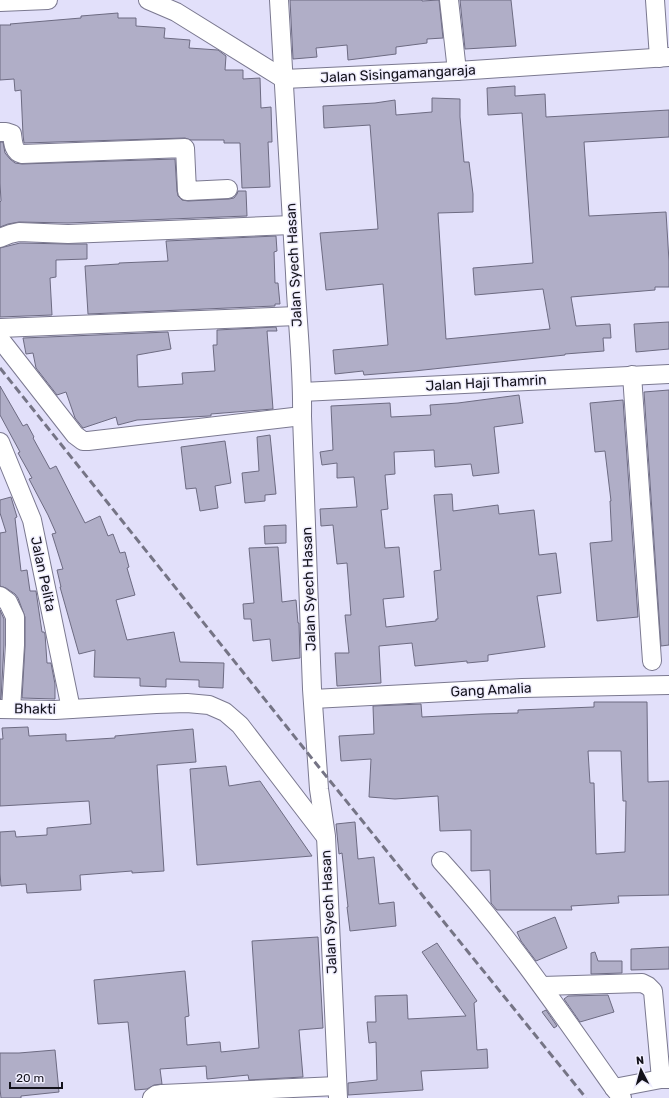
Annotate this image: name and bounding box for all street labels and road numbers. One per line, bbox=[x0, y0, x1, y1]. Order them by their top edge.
street label: Jalan Sisingamangaraja bbox=[320, 61, 476, 87]
street label: Jalan Syech Hasan bbox=[282, 202, 306, 328]
street label: Jalan Haji Thamrin bbox=[425, 371, 547, 395]
street label: Jalan Syech Hasan bbox=[298, 527, 320, 651]
street label: Jalan Pelita bbox=[27, 535, 59, 613]
street label: Gang Amalia bbox=[450, 679, 532, 701]
street label: Bhakti bbox=[14, 700, 56, 718]
street label: Jalan Syech Hasan bbox=[317, 849, 341, 975]

